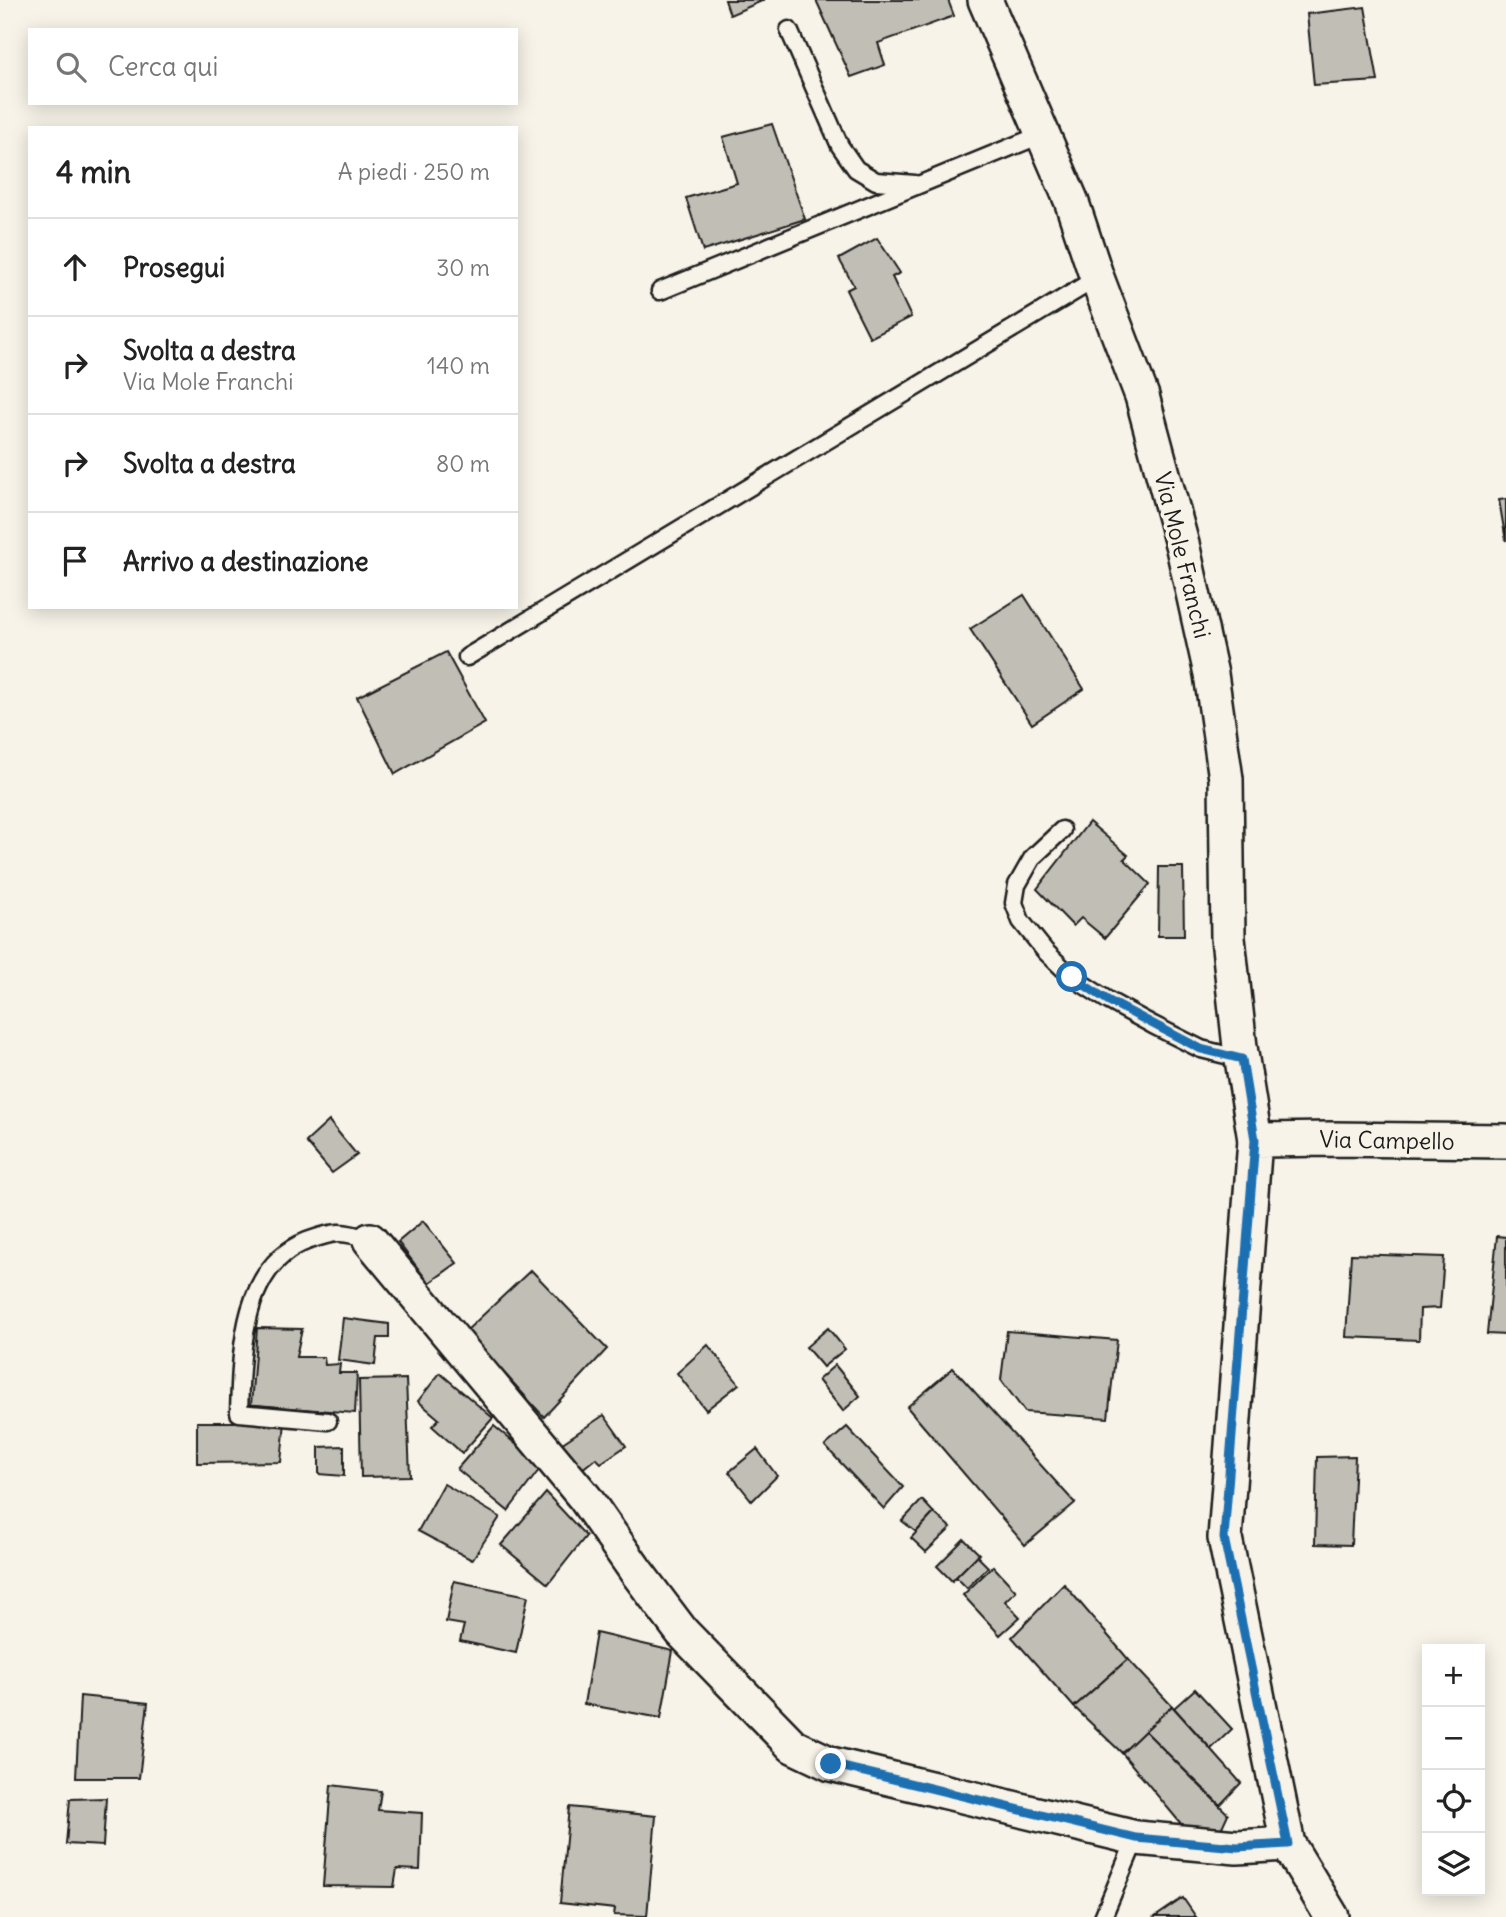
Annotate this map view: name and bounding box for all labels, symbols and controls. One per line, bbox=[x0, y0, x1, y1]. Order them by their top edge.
search box bbox=[28, 28, 518, 105]
icon: search bbox=[52, 48, 90, 86]
text: Cerca qui bbox=[108, 50, 218, 83]
text: 4 min bbox=[56, 153, 131, 191]
text: A piedi · 250 m bbox=[338, 157, 490, 186]
icon: ahead bbox=[56, 248, 94, 286]
text: Prosegui bbox=[123, 251, 225, 284]
text: 30 m bbox=[436, 253, 490, 282]
text: Svolta a destra bbox=[123, 334, 296, 367]
icon: right bbox=[56, 346, 94, 384]
text: 140 m bbox=[427, 351, 490, 380]
text: Via Mole Franchi bbox=[123, 367, 293, 396]
icon: right bbox=[56, 444, 94, 482]
text: Svolta a destra bbox=[123, 447, 296, 480]
text: 80 m bbox=[436, 449, 490, 478]
street label: Via Mole Franchi bbox=[1148, 469, 1218, 641]
icon: arrive bbox=[56, 542, 94, 580]
text: Arrivo a destinazione bbox=[123, 545, 369, 578]
route start bbox=[1056, 961, 1087, 992]
street label: Via Campello bbox=[1319, 1124, 1455, 1156]
map controls bbox=[1422, 1644, 1485, 1896]
button: + bbox=[1422, 1644, 1485, 1707]
button: − bbox=[1422, 1707, 1485, 1770]
route end bbox=[815, 1748, 846, 1779]
button: locate bbox=[1422, 1770, 1485, 1833]
button: layers bbox=[1422, 1833, 1485, 1896]

